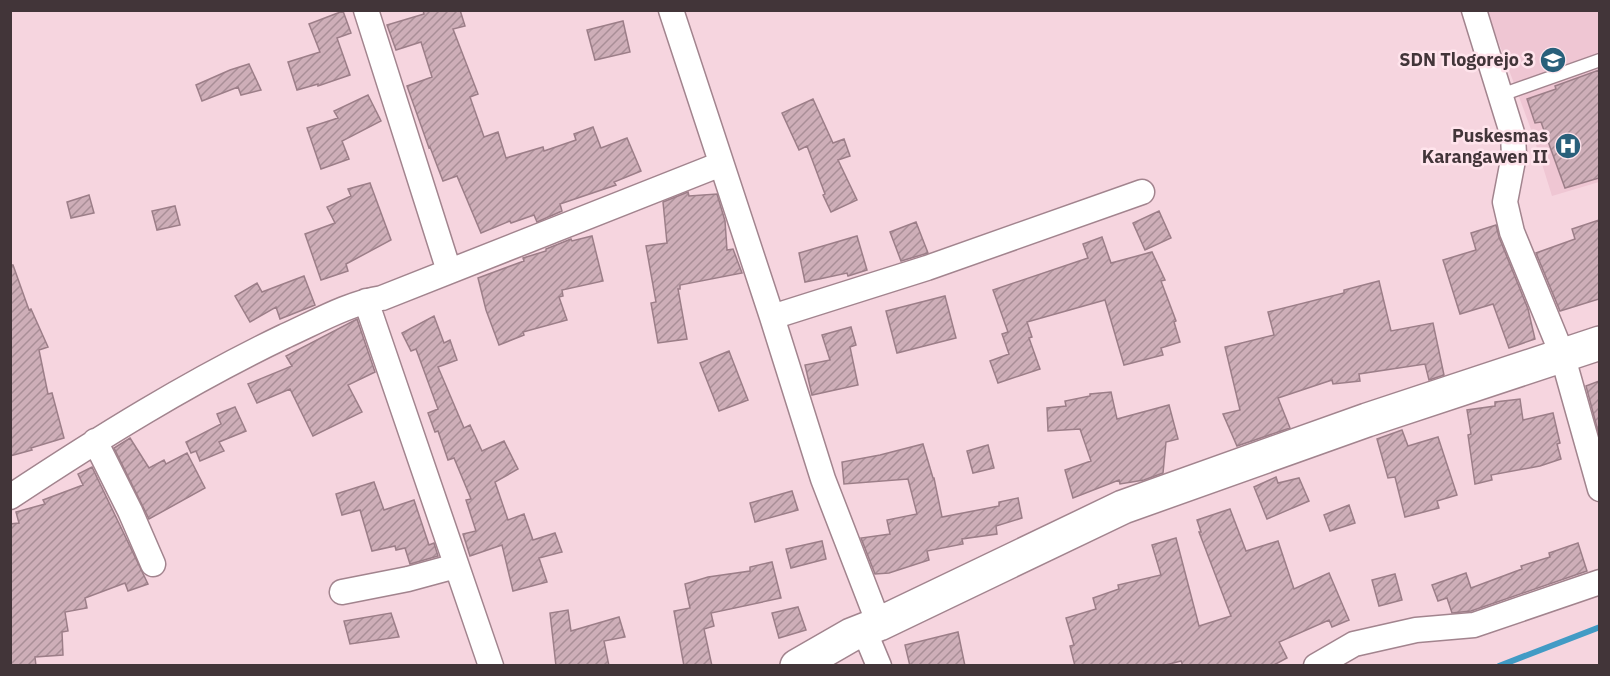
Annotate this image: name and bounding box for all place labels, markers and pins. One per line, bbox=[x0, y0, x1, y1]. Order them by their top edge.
school or university icon: SDN Tlogorejo 3 bbox=[1538, 45, 1568, 75]
place label: SDN Tlogorejo 3 bbox=[1399, 48, 1534, 71]
place label: Puskesmas Karangawen II bbox=[1422, 124, 1548, 168]
hospital icon: Puskesmas Karangawen II bbox=[1553, 131, 1583, 161]

